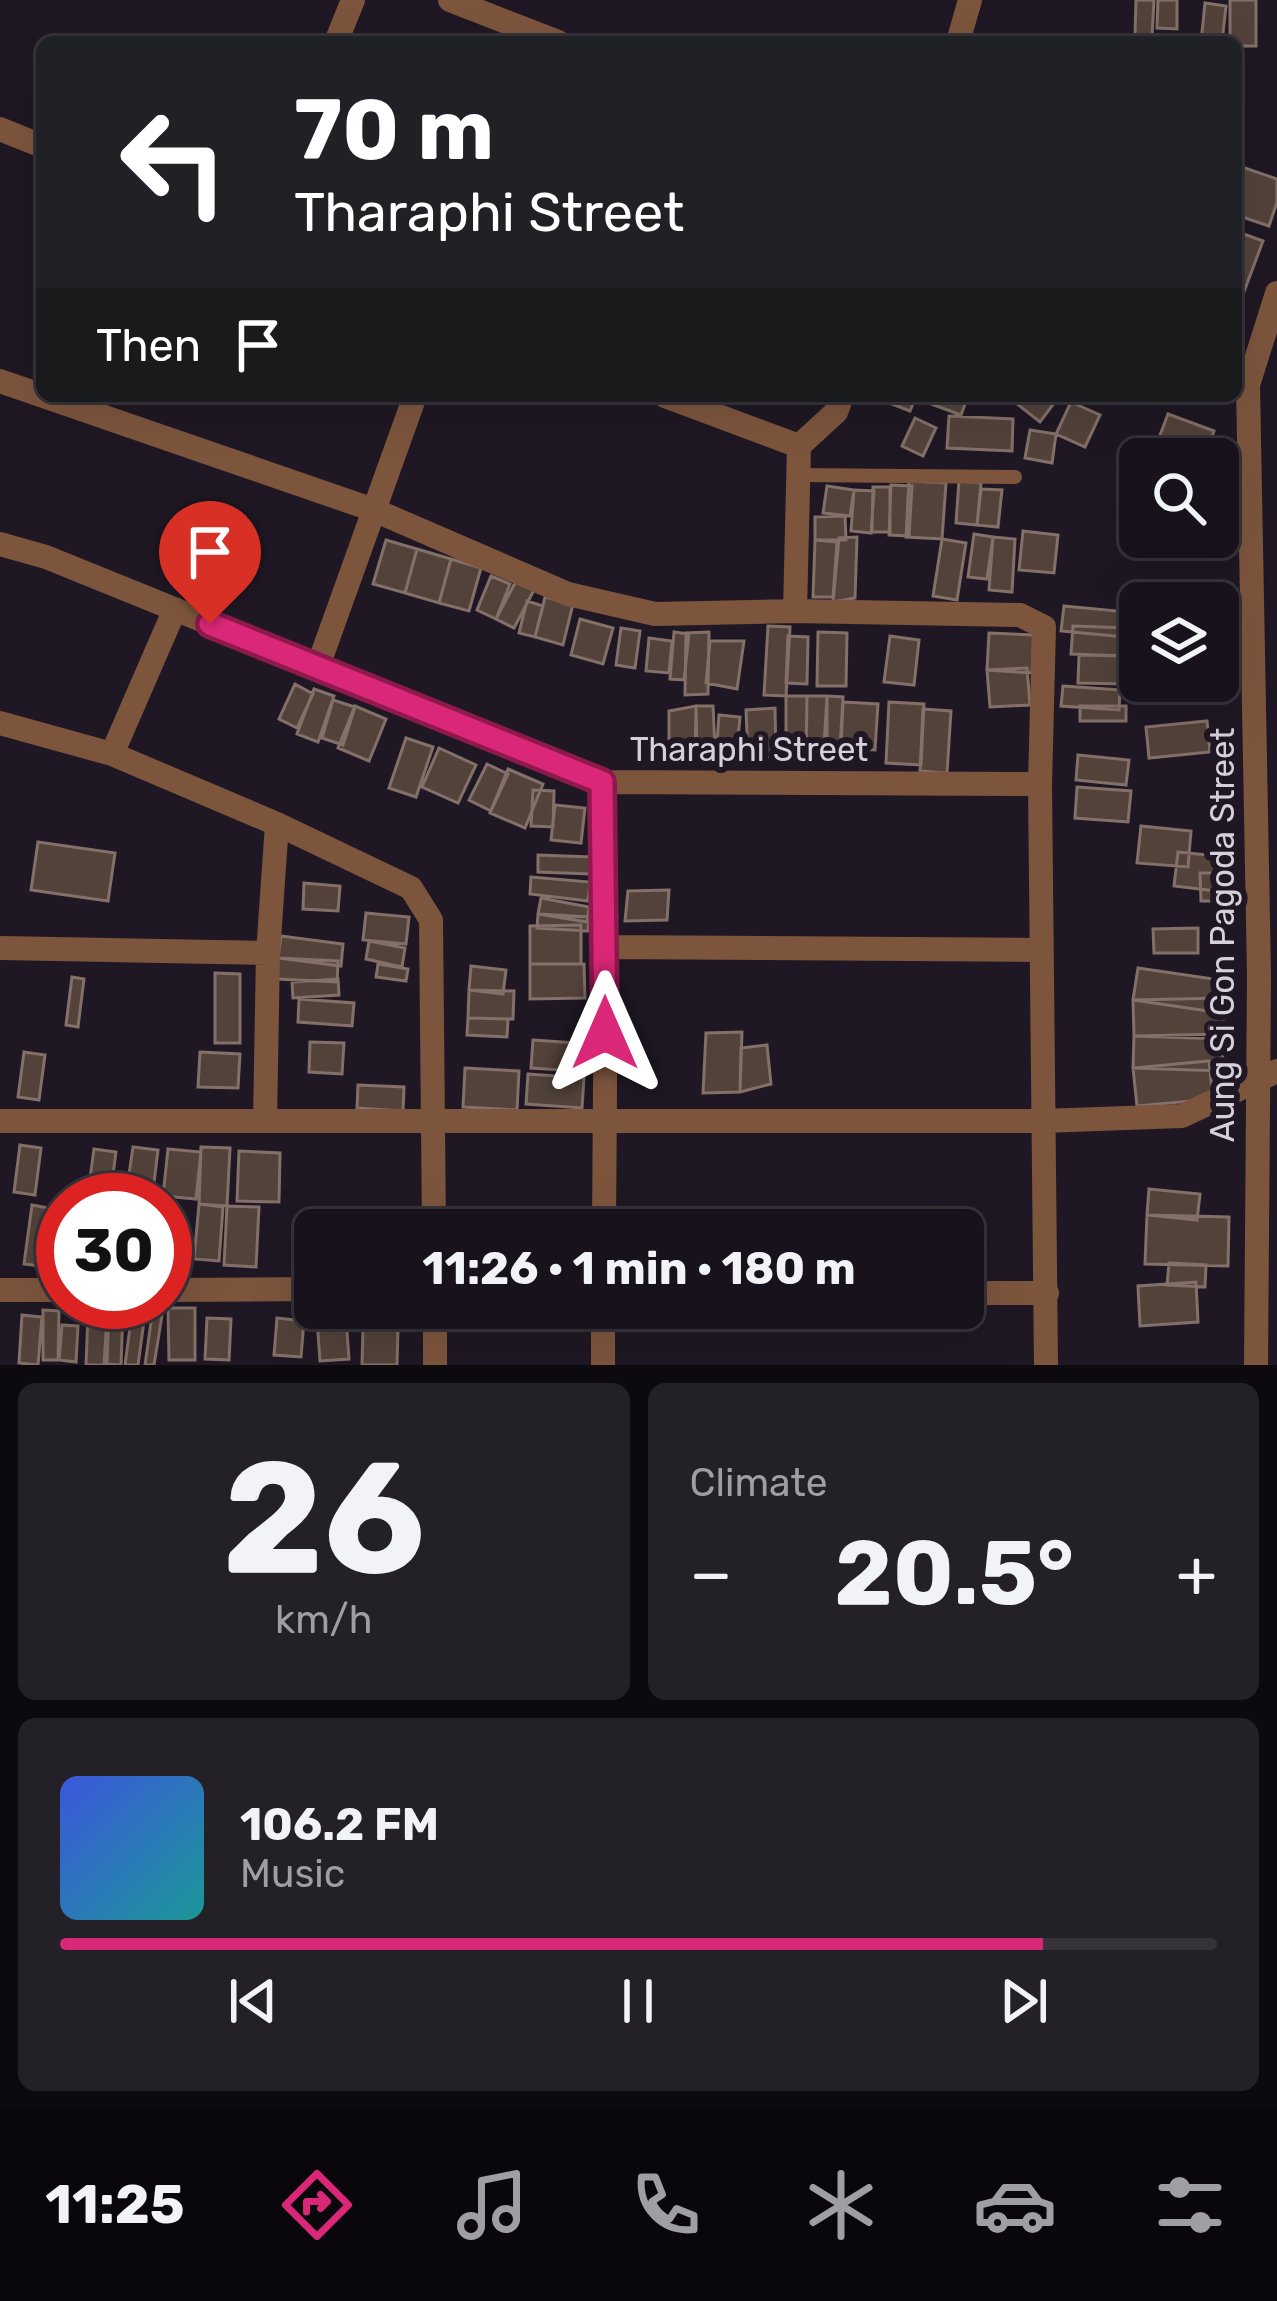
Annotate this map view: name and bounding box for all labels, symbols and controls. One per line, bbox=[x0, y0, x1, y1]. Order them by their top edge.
text: 70 m bbox=[294, 80, 494, 180]
icon: left bbox=[96, 84, 252, 240]
text: Tharaphi Street bbox=[294, 181, 684, 245]
icon: arrive bbox=[225, 312, 291, 378]
text: Then bbox=[96, 319, 201, 372]
map controls bbox=[1119, 438, 1239, 702]
button: search bbox=[1119, 438, 1239, 558]
pin bbox=[159, 501, 261, 624]
icon: arrive bbox=[177, 519, 243, 585]
button: layers bbox=[1119, 582, 1239, 702]
street label: Aung Si Gon Pagoda Street bbox=[1203, 728, 1242, 1142]
street label: Tharaphi Street bbox=[630, 730, 868, 769]
position arrow bbox=[542, 970, 668, 1096]
speed limit sign: 30 bbox=[36, 1173, 192, 1329]
text: 11:26 · 1 min · 180 m bbox=[422, 1242, 856, 1295]
text: 26 bbox=[222, 1426, 425, 1611]
text: Climate bbox=[690, 1460, 828, 1506]
text: 20.5° bbox=[834, 1520, 1074, 1627]
text: − bbox=[690, 1534, 732, 1613]
text: + bbox=[1176, 1534, 1217, 1613]
text: km/h bbox=[275, 1597, 372, 1643]
text: 106.2 FM bbox=[240, 1798, 439, 1851]
text: Music bbox=[240, 1851, 345, 1897]
icon: previous bbox=[220, 1968, 286, 2034]
icon: pause bbox=[605, 1968, 671, 2034]
icon: next bbox=[991, 1968, 1057, 2034]
icon: directions bbox=[275, 2163, 359, 2247]
icon: music bbox=[450, 2163, 534, 2247]
icon: phone bbox=[624, 2163, 708, 2247]
icon: climate bbox=[799, 2163, 883, 2247]
icon: car bbox=[973, 2163, 1057, 2247]
icon: filters bbox=[1148, 2163, 1232, 2247]
text: 11:25 bbox=[45, 2173, 185, 2237]

